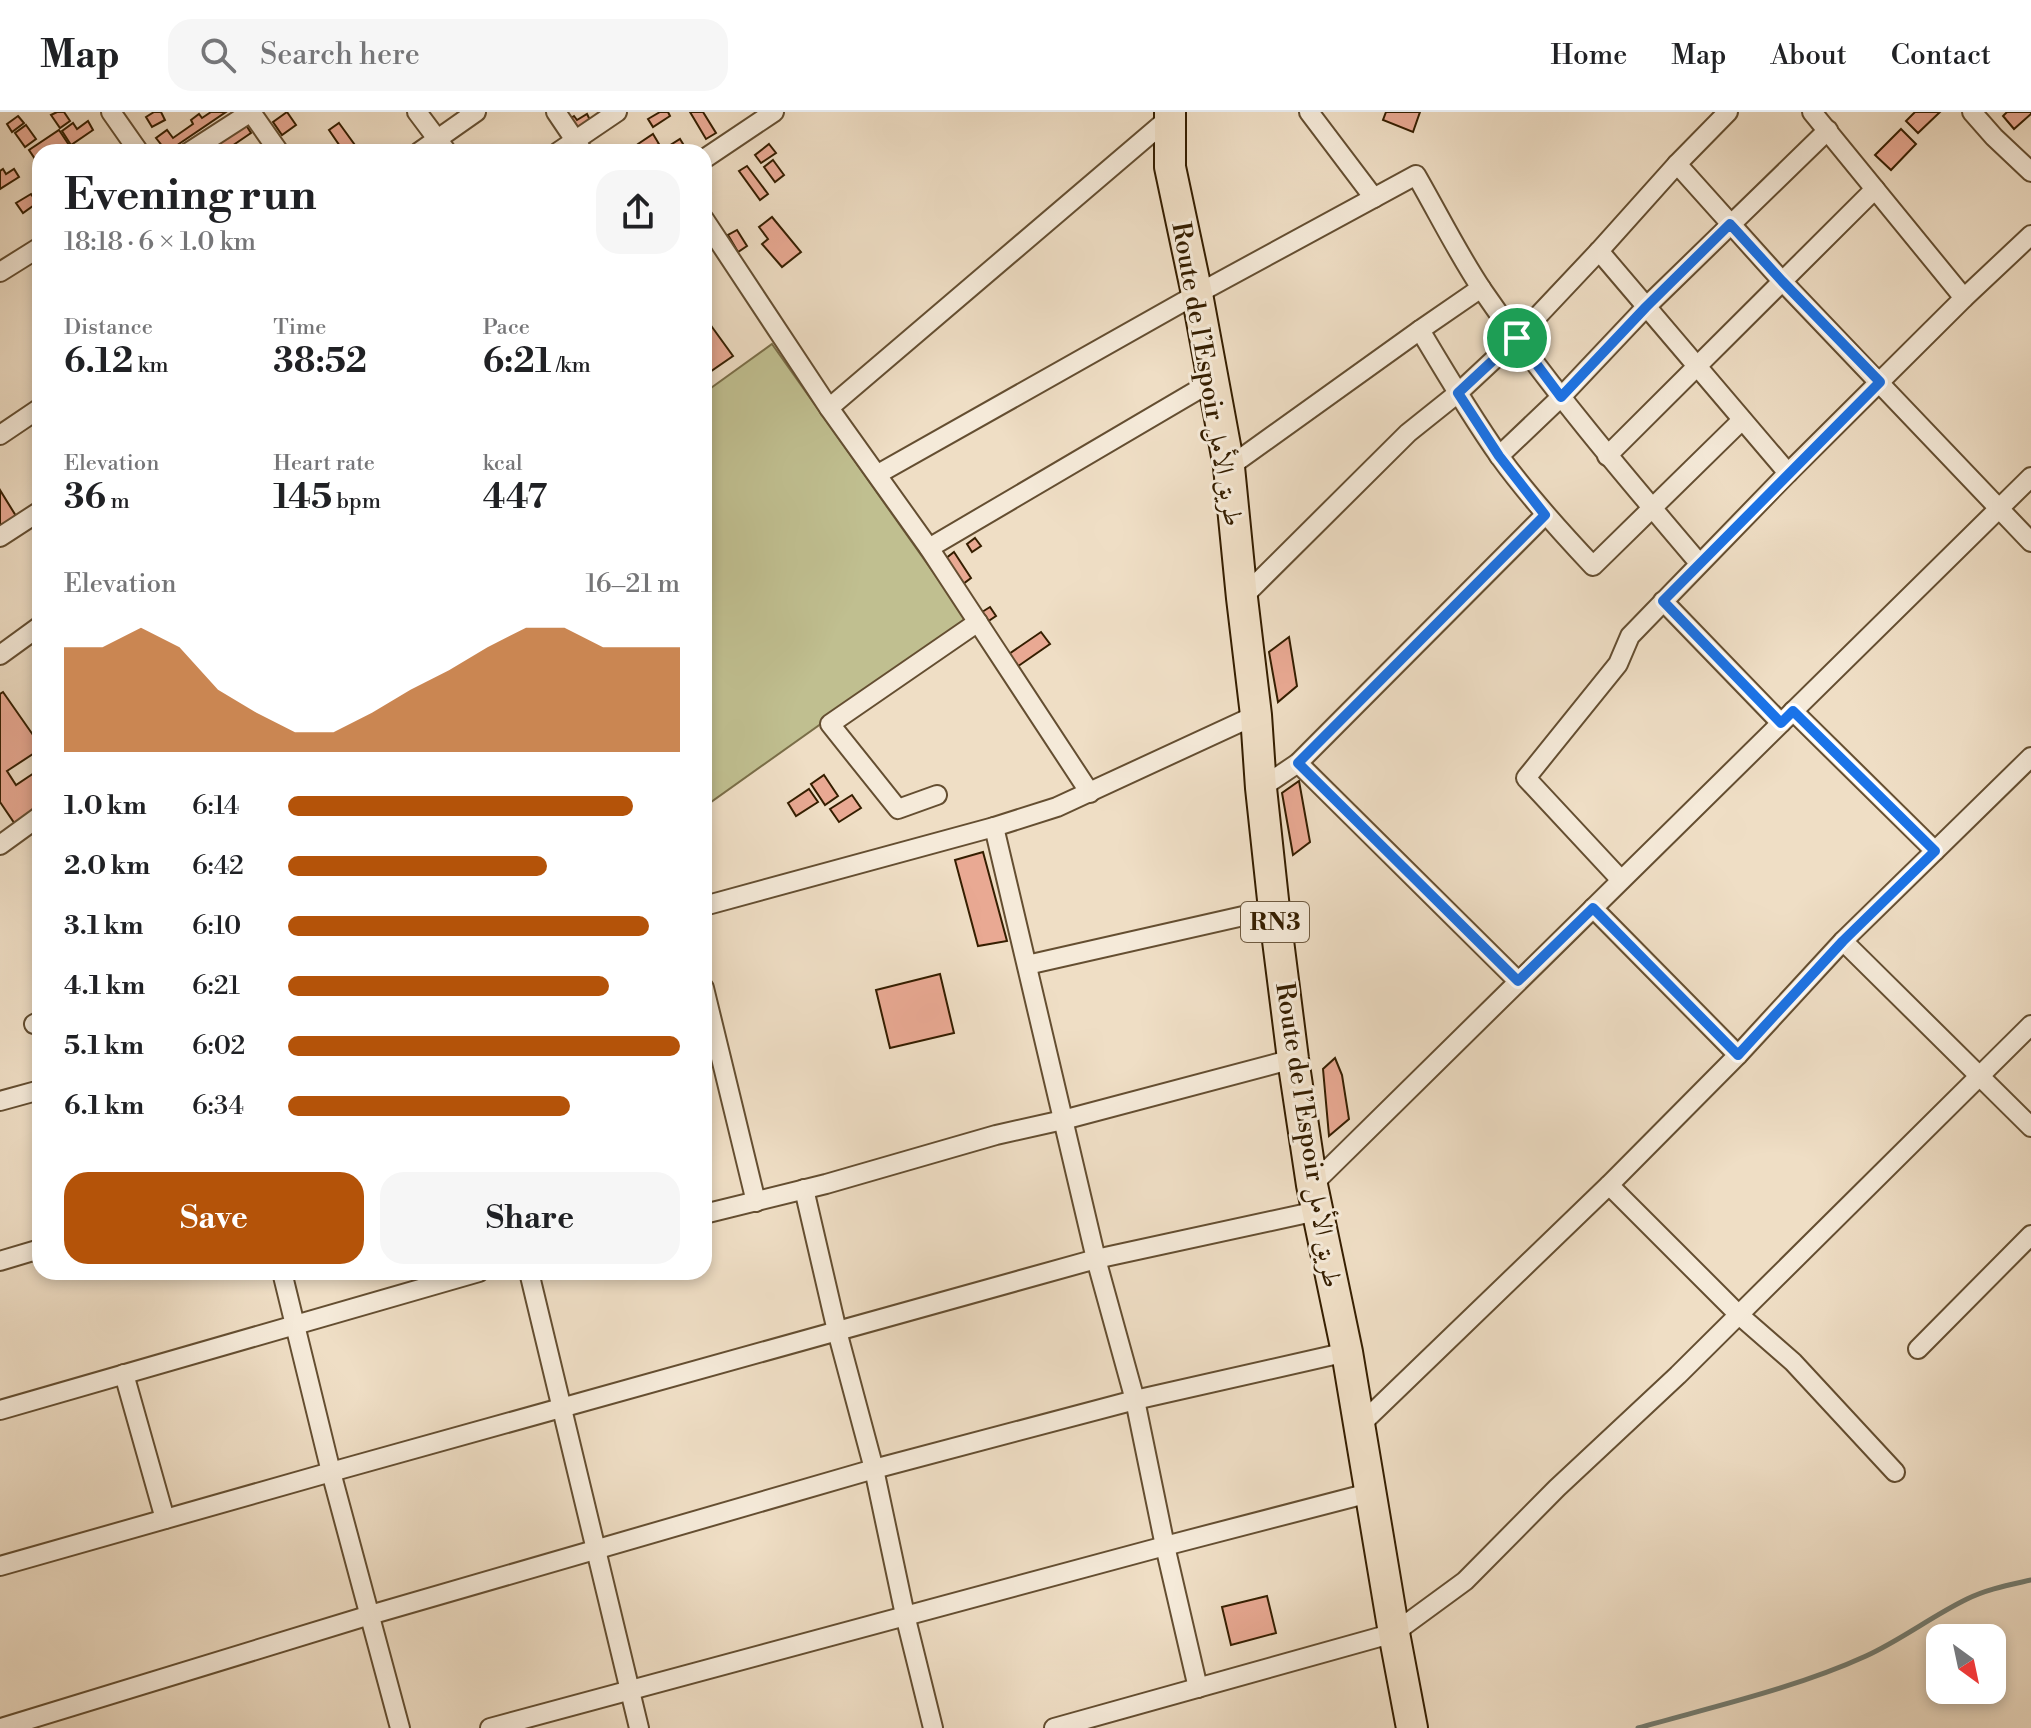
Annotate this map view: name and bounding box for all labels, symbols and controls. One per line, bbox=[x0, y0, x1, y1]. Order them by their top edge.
search box bbox=[168, 19, 728, 91]
text: Map bbox=[40, 32, 120, 79]
icon: search bbox=[196, 33, 240, 77]
text: Search here bbox=[260, 36, 420, 74]
text: Home bbox=[1551, 38, 1627, 73]
text: Map bbox=[1671, 38, 1726, 73]
text: About bbox=[1770, 38, 1847, 73]
text: Contact bbox=[1891, 38, 1991, 73]
text: Evening run bbox=[64, 168, 317, 223]
button: share bbox=[596, 170, 680, 254]
street label: Route de l’Espoir طريق الأمل bbox=[1163, 219, 1253, 529]
text: 18:18 · 6 × 1.0 km bbox=[64, 226, 256, 258]
pin bbox=[1483, 304, 1551, 372]
text: Distance bbox=[64, 314, 153, 341]
text: Time bbox=[273, 314, 326, 341]
text: Pace bbox=[483, 314, 530, 341]
icon: arrive bbox=[1495, 316, 1539, 360]
text: 6.12 bbox=[64, 341, 133, 383]
text: 38:52 bbox=[273, 341, 367, 383]
text: 6:21 bbox=[483, 341, 551, 383]
text: km bbox=[133, 352, 169, 379]
text: /km bbox=[551, 352, 591, 379]
text: Elevation bbox=[64, 450, 159, 477]
text: Heart rate bbox=[273, 450, 375, 477]
text: kcal bbox=[483, 450, 523, 477]
text: 36 bbox=[64, 477, 106, 519]
text: 145 bbox=[273, 477, 332, 519]
text: 447 bbox=[483, 477, 547, 519]
text: m bbox=[106, 488, 130, 515]
text: bpm bbox=[332, 488, 381, 515]
text: Elevation bbox=[64, 568, 177, 600]
text: 16–21 m bbox=[586, 568, 680, 600]
text: 1.0 km bbox=[64, 790, 147, 822]
text: 6:14 bbox=[192, 790, 239, 822]
text: 2.0 km bbox=[64, 850, 150, 882]
text: 6:42 bbox=[192, 850, 244, 882]
road number: RN3 bbox=[1241, 902, 1309, 942]
text: 3.1 km bbox=[64, 910, 143, 942]
text: 6:10 bbox=[192, 910, 241, 942]
text: 4.1 km bbox=[64, 970, 145, 1002]
text: 6:21 bbox=[192, 970, 240, 1002]
street label: Route de l’Espoir طريق الأمل bbox=[1267, 980, 1351, 1290]
text: 5.1 km bbox=[64, 1030, 144, 1062]
text: 6:02 bbox=[192, 1030, 245, 1062]
text: 6.1 km bbox=[64, 1090, 144, 1122]
text: 6:34 bbox=[192, 1090, 244, 1122]
button: Save bbox=[64, 1172, 364, 1264]
button: Share bbox=[380, 1172, 680, 1264]
north arrow bbox=[1926, 1624, 2006, 1704]
map controls bbox=[1926, 1624, 2006, 1704]

